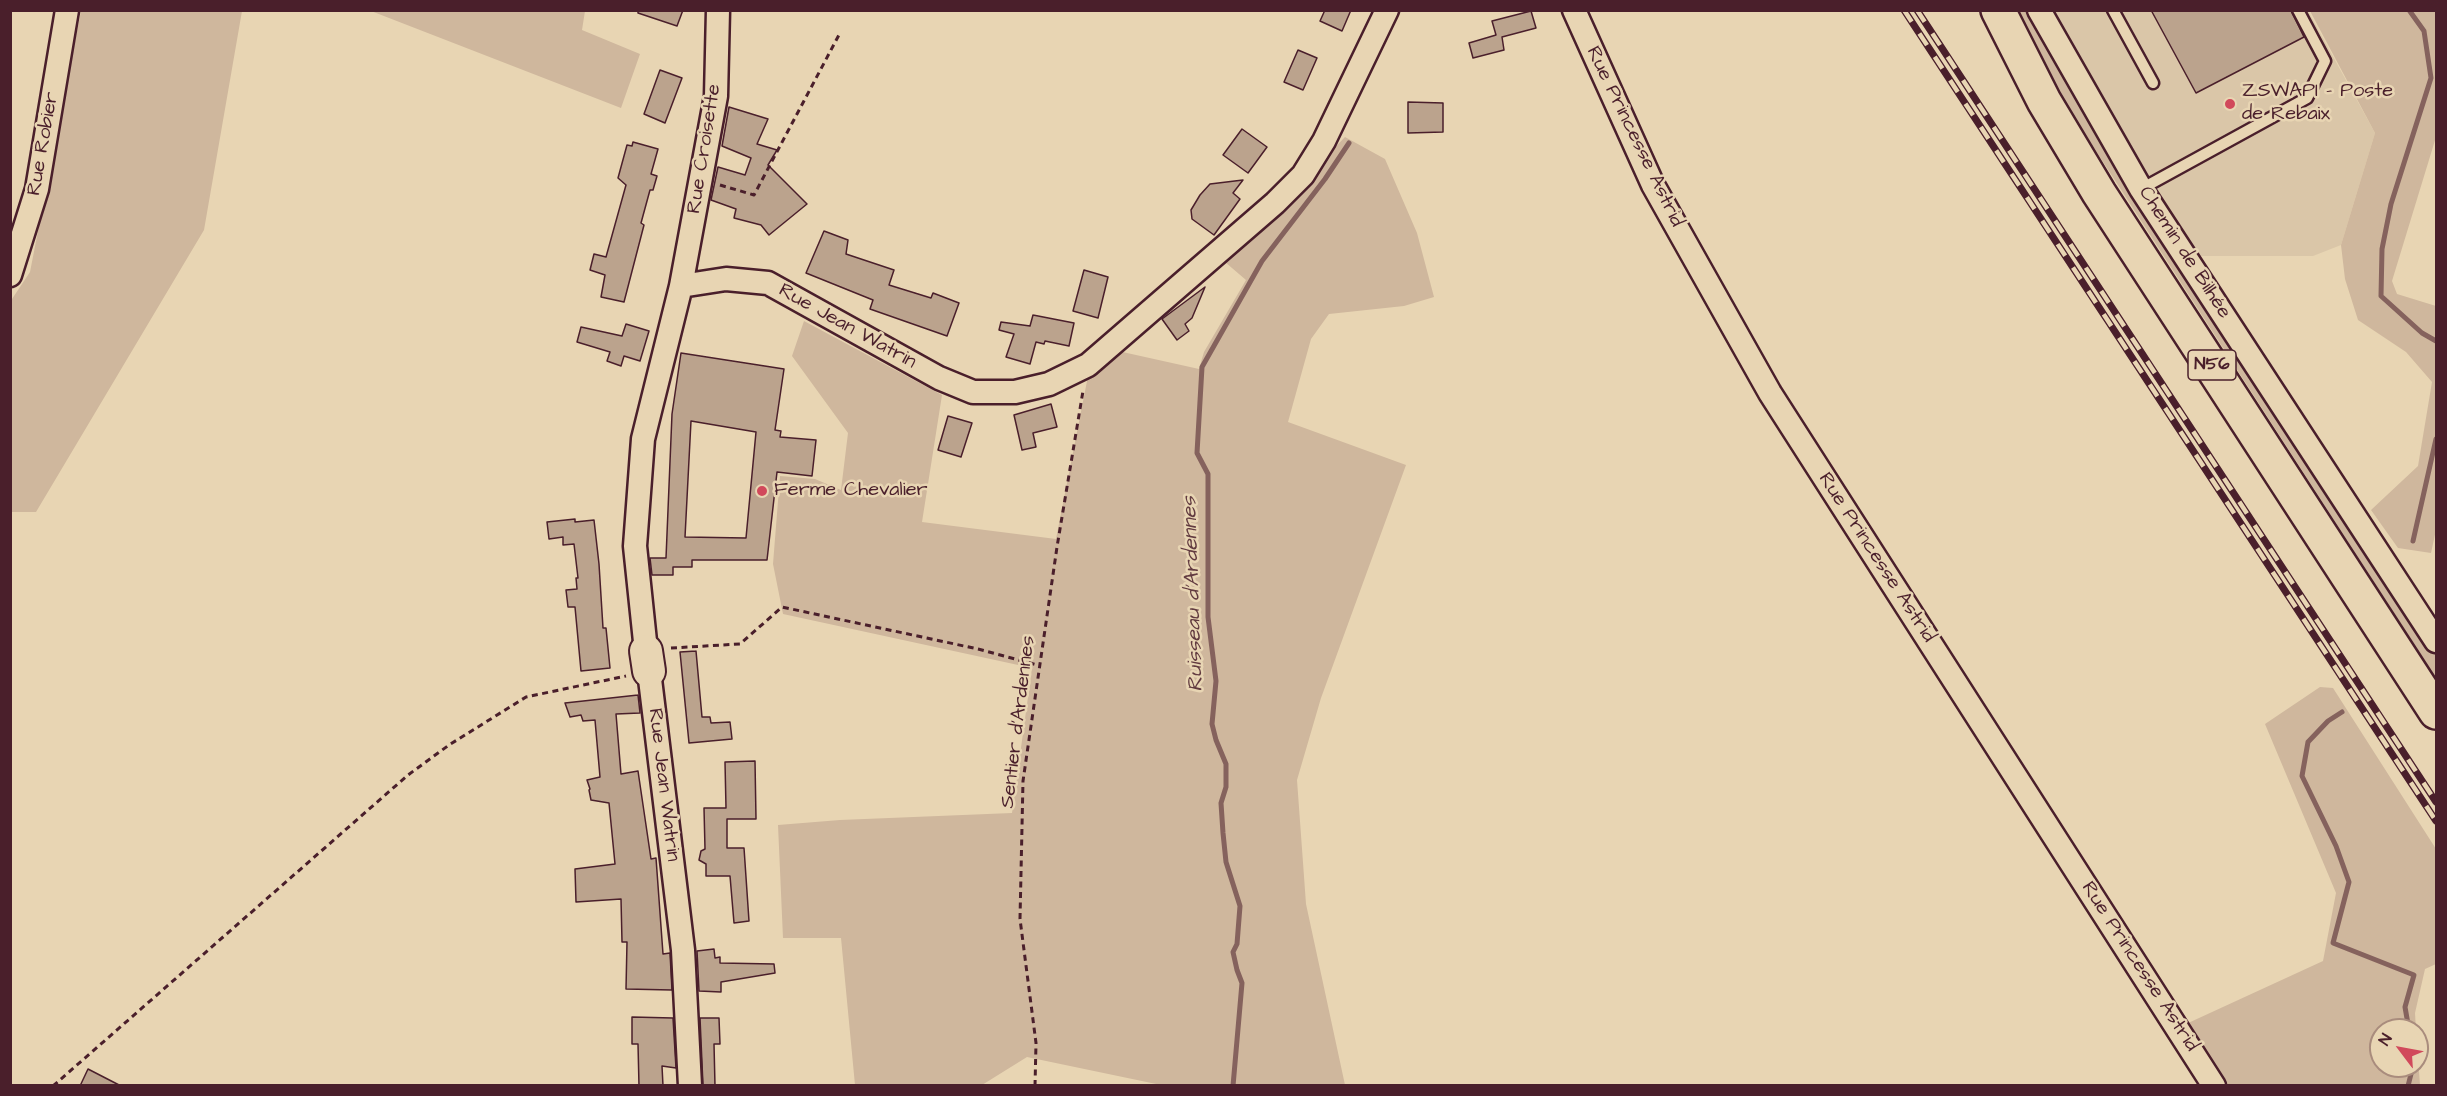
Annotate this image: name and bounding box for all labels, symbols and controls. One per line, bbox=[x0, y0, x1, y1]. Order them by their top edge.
street label: Rue Princesse Astrid bbox=[1580, 43, 1688, 231]
place label: ZSWAPI - Poste de Rebaix bbox=[2242, 80, 2393, 127]
street label: Rue Croisette bbox=[683, 83, 727, 215]
street label: Rue Robier bbox=[23, 90, 65, 198]
marker: ZSWAPI - Poste de Rebaix bbox=[2223, 97, 2237, 111]
street label: Chemin de Bilhée bbox=[2132, 183, 2236, 323]
street label: Rue Jean Watrin bbox=[774, 279, 920, 375]
road number: N56 bbox=[2188, 350, 2236, 380]
street label: Rue Princesse Astrid bbox=[1812, 469, 1940, 647]
place label: Ferme Chevalier bbox=[774, 479, 928, 503]
marker: Ferme Chevalier bbox=[755, 484, 769, 498]
water label: Ruisseau d'Ardennes bbox=[1178, 496, 1210, 692]
street label: Sentier d'Ardennes bbox=[996, 634, 1042, 810]
street label: Rue Jean Watrin bbox=[642, 707, 684, 863]
street label: Rue Princesse Astrid bbox=[2075, 878, 2203, 1056]
north arrow bbox=[2369, 1018, 2429, 1078]
text: N bbox=[2373, 1029, 2397, 1050]

